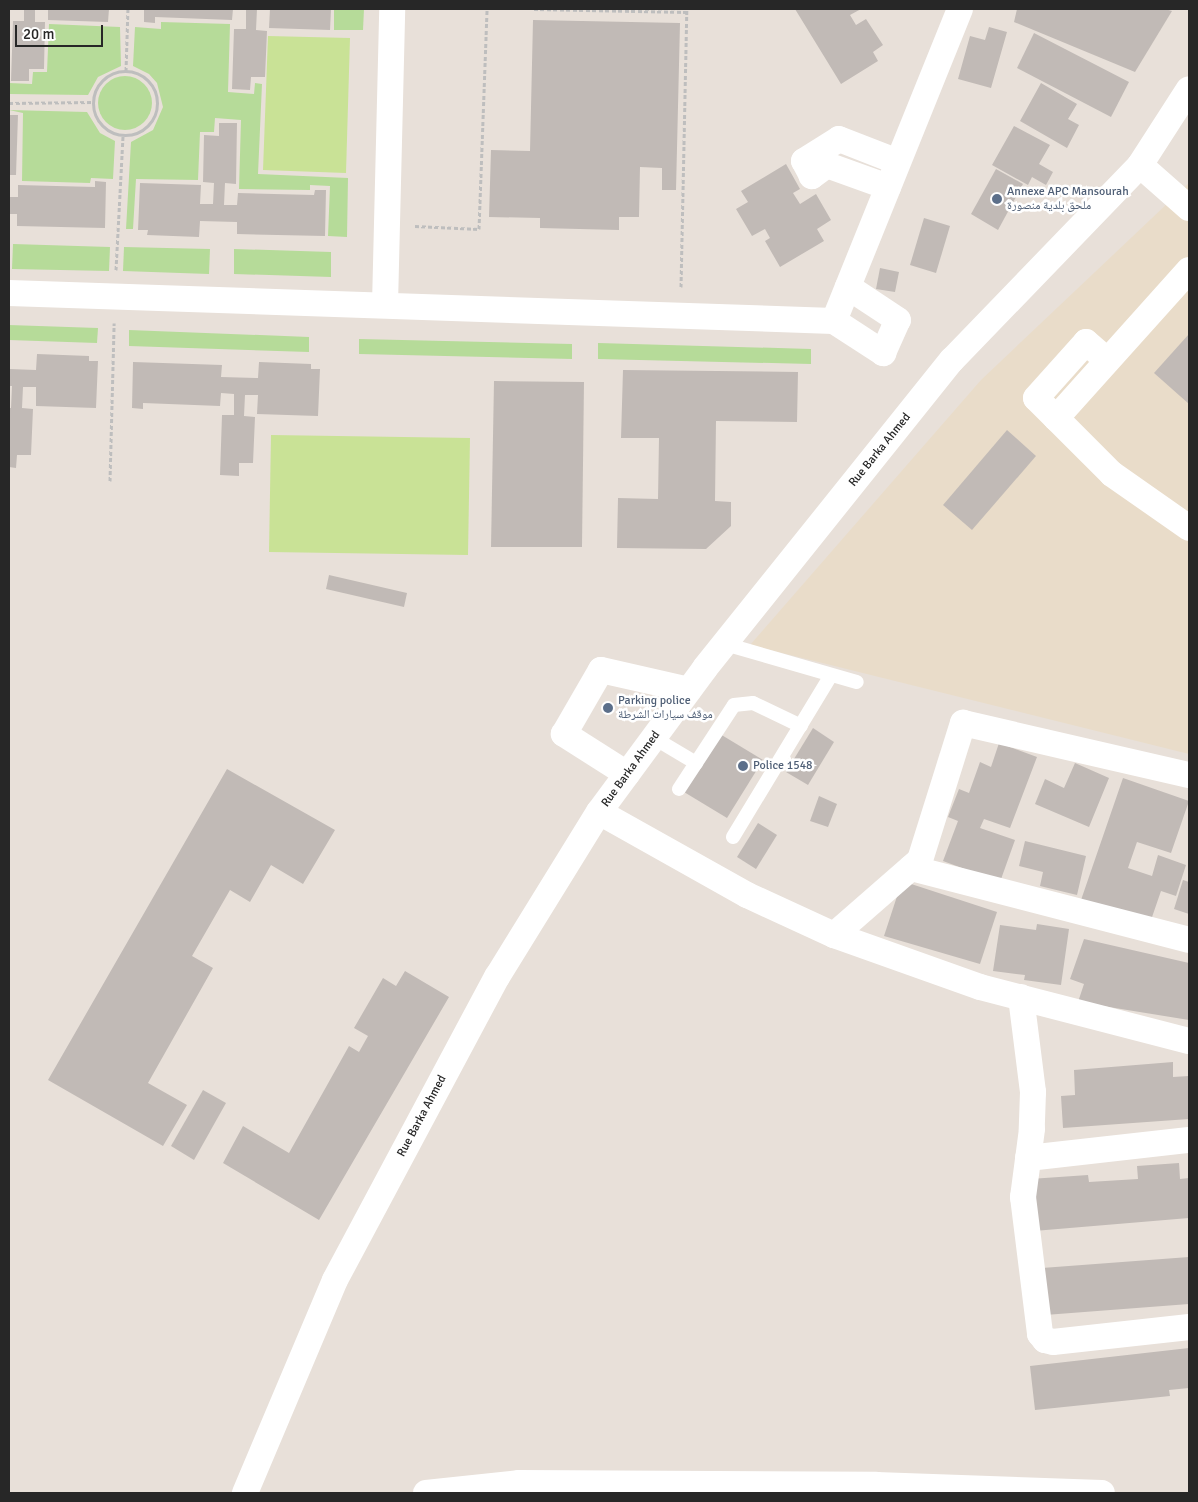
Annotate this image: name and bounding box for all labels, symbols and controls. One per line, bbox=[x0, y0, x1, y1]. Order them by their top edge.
scale bar bbox=[18, 15, 105, 47]
text: 20 m bbox=[23, 25, 54, 43]
place label: Annexe APC Mansourah ملحق بلدية منصورة bbox=[1007, 185, 1129, 213]
marker: Annexe APC Mansourah ملحق بلدية منصورة bbox=[991, 193, 1003, 205]
street label: Rue Barka Ahmed bbox=[846, 410, 914, 490]
place label: Parking police موقف سيارات الشرطة bbox=[618, 694, 713, 722]
marker: Parking police موقف سيارات الشرطة bbox=[602, 702, 614, 714]
street label: Rue Barka Ahmed bbox=[599, 728, 663, 810]
place label: Police 1548 bbox=[753, 759, 813, 773]
marker: Police 1548 bbox=[737, 760, 749, 772]
street label: Rue Barka Ahmed bbox=[394, 1073, 450, 1159]

